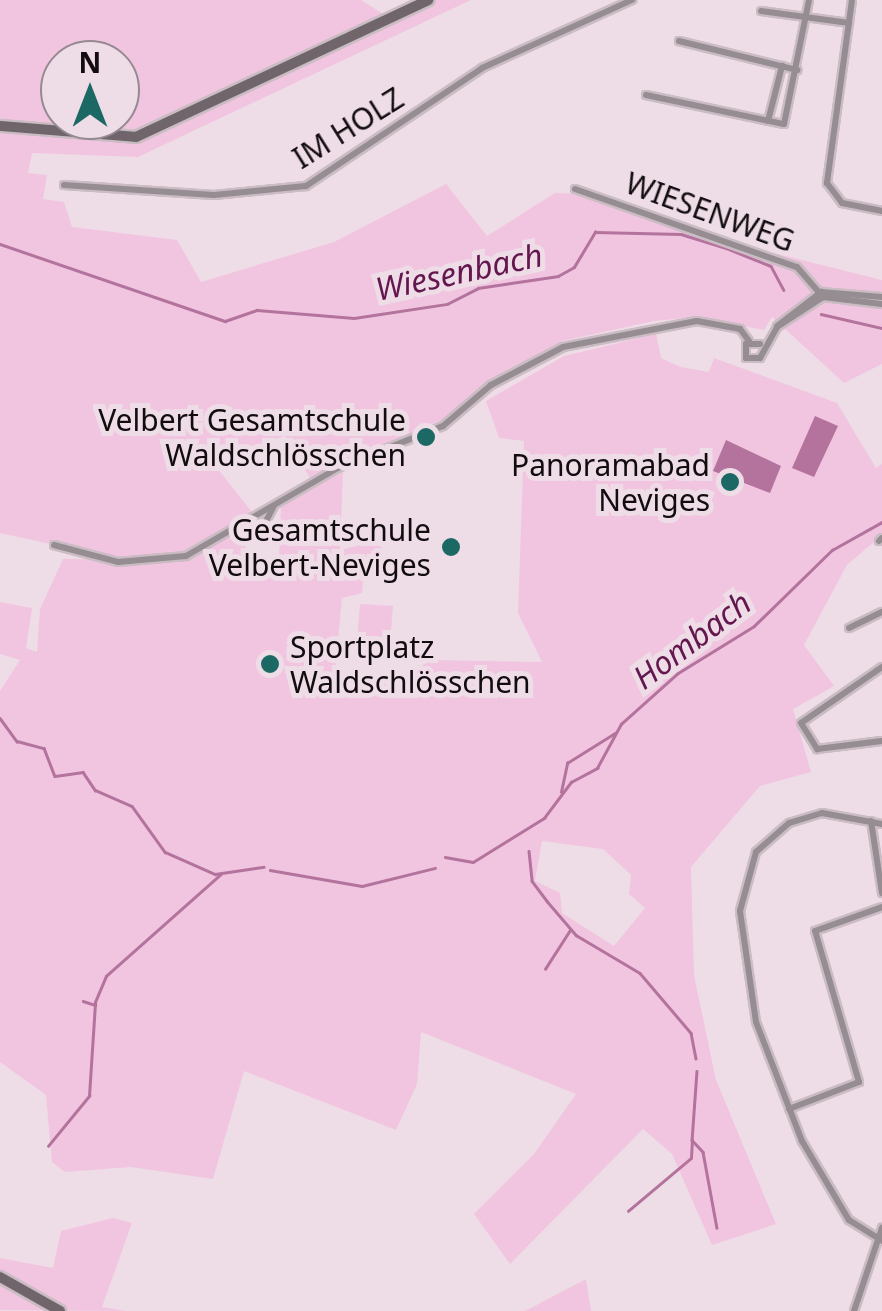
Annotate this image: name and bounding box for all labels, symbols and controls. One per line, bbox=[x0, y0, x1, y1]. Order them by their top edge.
north arrow bbox=[40, 40, 140, 140]
text: N bbox=[79, 43, 101, 81]
street label: IM HOLZ bbox=[286, 80, 410, 176]
street label: WIESENWEG bbox=[621, 165, 799, 259]
water label: Wiesenbach bbox=[372, 236, 546, 308]
place label: Velbert Gesamtschule Waldschlösschen bbox=[98, 402, 406, 472]
marker: Velbert Gesamtschule Waldschlösschen bbox=[415, 426, 437, 448]
place label: Panoramabad Neviges bbox=[511, 447, 710, 518]
marker: Panoramabad Neviges bbox=[719, 471, 741, 493]
place label: Gesamtschule Velbert-Neviges bbox=[209, 512, 431, 582]
marker: Gesamtschule Velbert-Neviges bbox=[440, 536, 462, 558]
water label: Hombach bbox=[626, 583, 758, 697]
place label: Sportplatz Waldschlösschen bbox=[290, 629, 531, 700]
marker: Sportplatz Waldschlösschen bbox=[259, 653, 281, 675]

